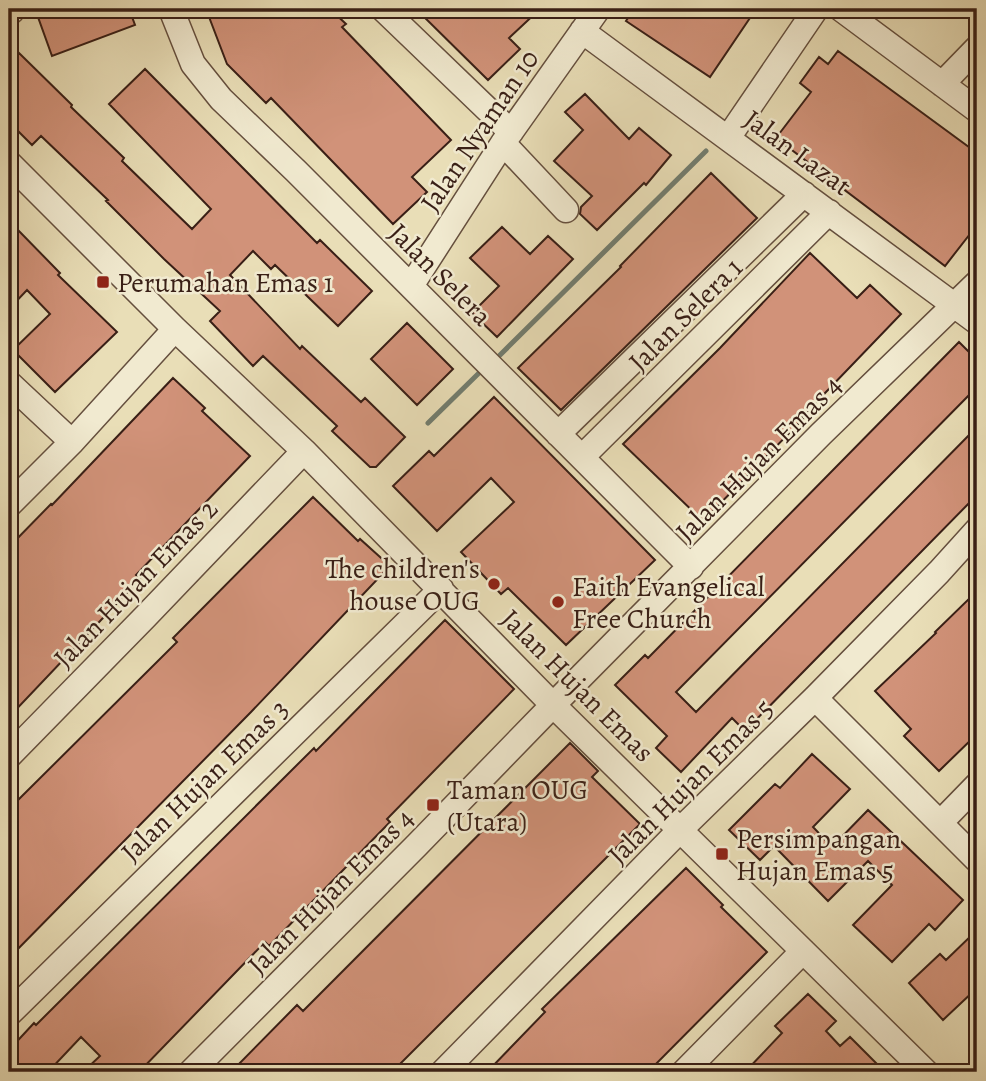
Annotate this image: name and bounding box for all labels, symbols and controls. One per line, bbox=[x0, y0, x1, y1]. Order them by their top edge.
street label: Jalan Nyaman 10 bbox=[411, 42, 548, 219]
street label: Jalan Lazat bbox=[736, 101, 859, 205]
street label: Jalan Selera bbox=[380, 215, 500, 335]
street label: Jalan Selera 1 bbox=[620, 249, 751, 380]
place label: Perumahan Emas 1 bbox=[117, 264, 333, 302]
marker: Perumahan Emas 1 bbox=[95, 274, 111, 290]
street label: Jalan Hujan Emas 4 bbox=[667, 367, 850, 550]
street label: Jalan Hujan Emas 2 bbox=[45, 491, 226, 677]
place label: The children's house OUG bbox=[325, 550, 480, 620]
place label: Faith Evangelical Free Church bbox=[572, 568, 765, 638]
marker: The children's house OUG bbox=[486, 576, 502, 592]
marker: Faith Evangelical Free Church bbox=[550, 594, 566, 610]
street label: Jalan Hujan Emas bbox=[492, 601, 662, 771]
street label: Jalan Hujan Emas 5 bbox=[599, 690, 782, 873]
street label: Jalan Hujan Emas 3 bbox=[112, 691, 297, 871]
place label: Taman OUG (Utara) bbox=[447, 771, 588, 841]
marker: Taman OUG (Utara) bbox=[425, 797, 441, 813]
street label: Jalan Hujan Emas 4 bbox=[239, 800, 422, 983]
place label: Persimpangan Hujan Emas 5 bbox=[736, 820, 901, 890]
marker: Persimpangan Hujan Emas 5 bbox=[714, 846, 730, 862]

